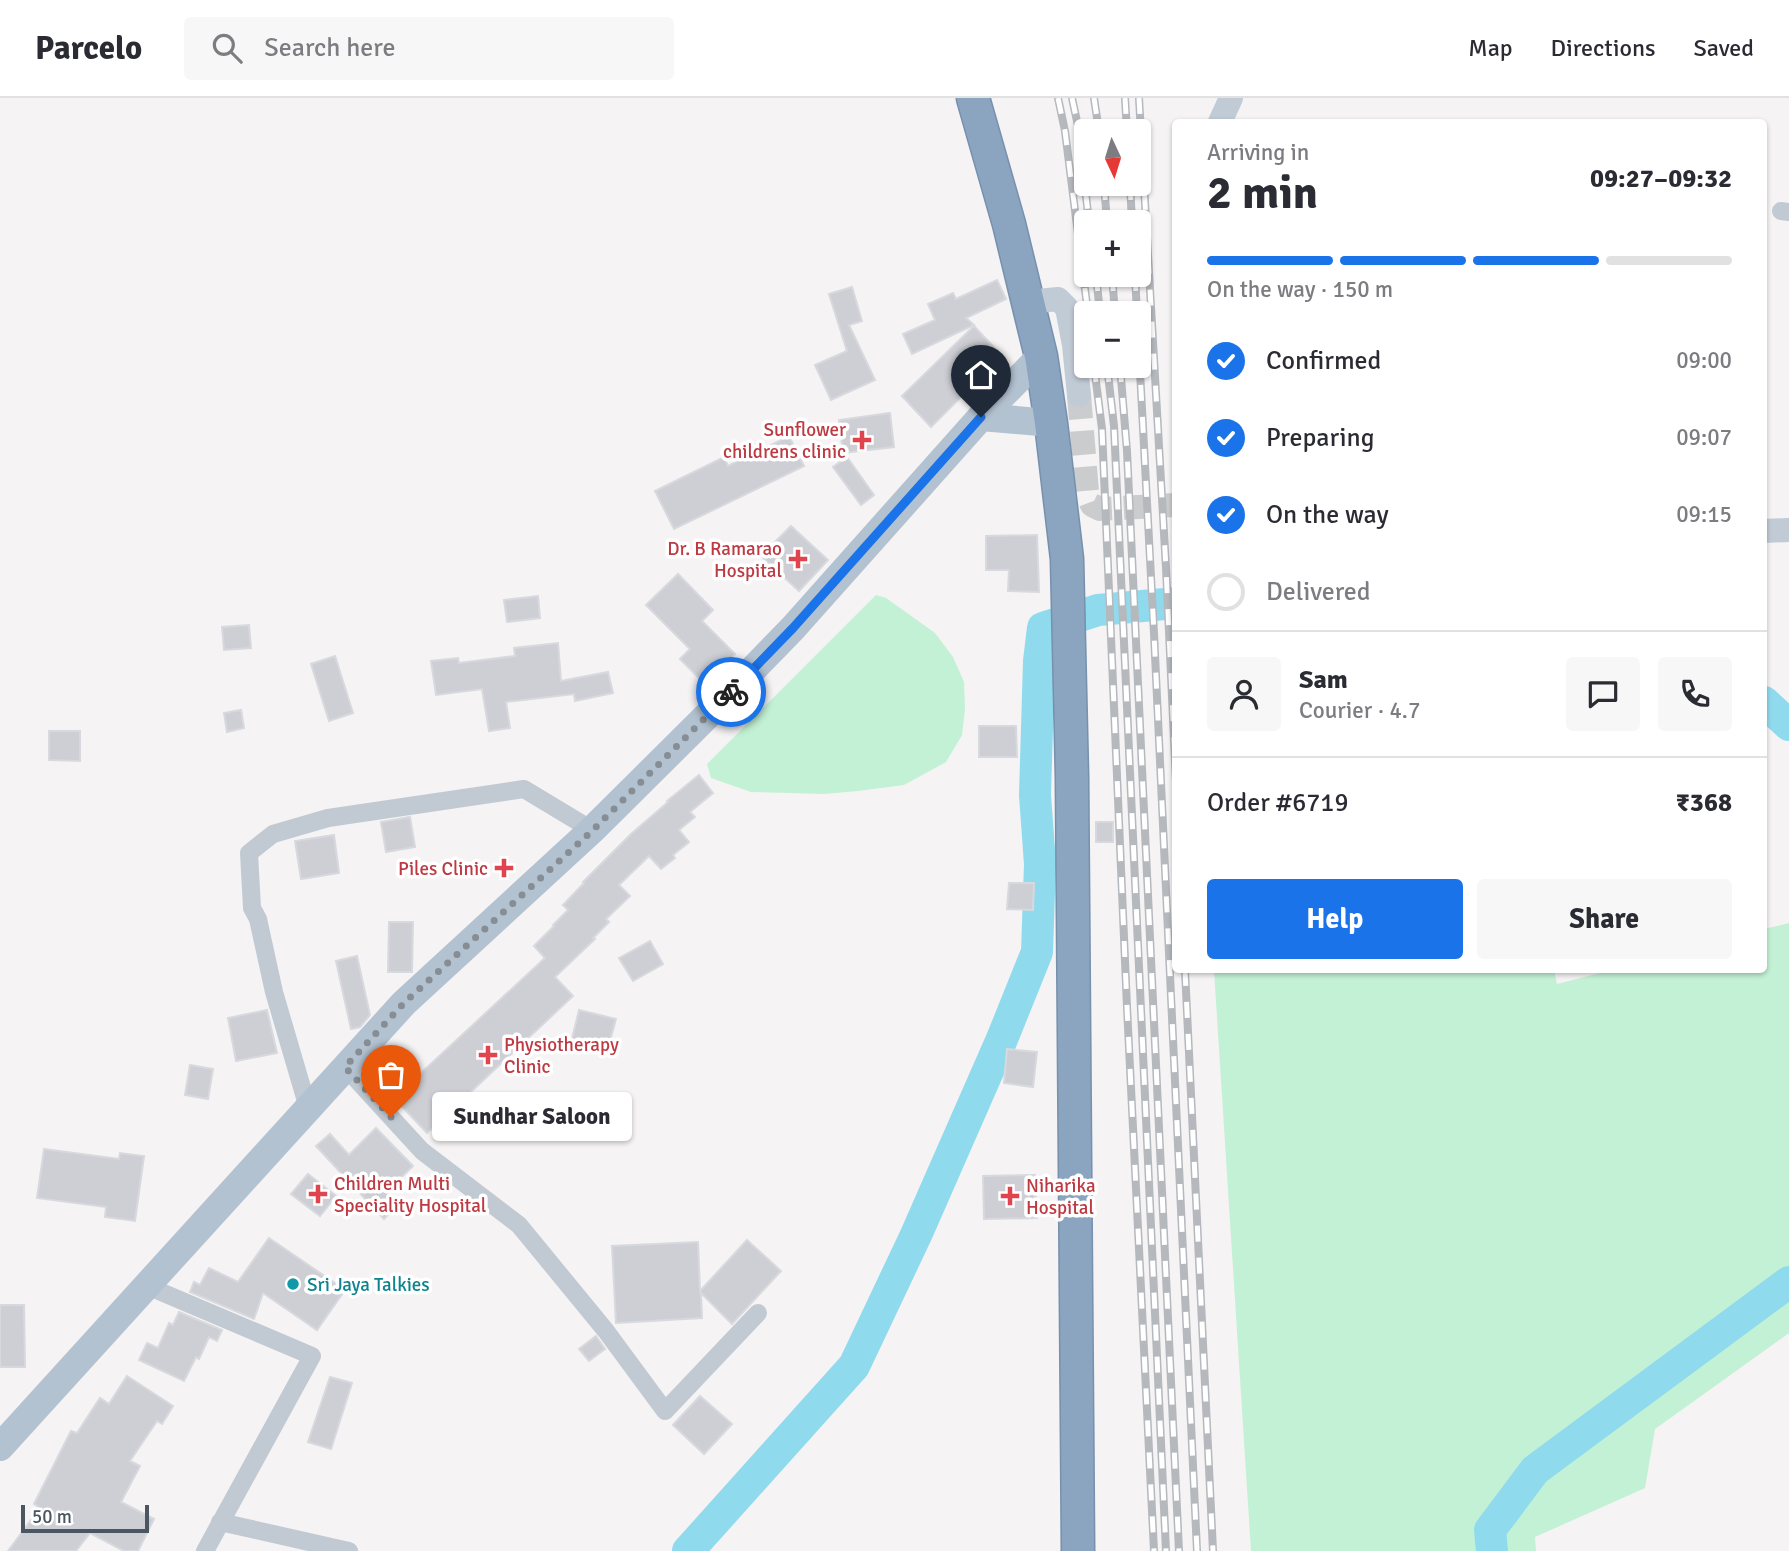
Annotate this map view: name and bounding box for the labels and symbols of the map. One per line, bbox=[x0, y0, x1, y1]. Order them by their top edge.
north arrow bbox=[1074, 119, 1152, 196]
pin bbox=[951, 345, 1011, 417]
place label: Sunflower childrens clinic bbox=[723, 418, 846, 464]
marker: Sunflower childrens clinic bbox=[852, 430, 872, 450]
place label: Dr. B Ramarao Hospital bbox=[667, 537, 782, 583]
marker: Dr. B Ramarao Hospital bbox=[788, 549, 808, 569]
courier bbox=[696, 657, 766, 727]
place label: Piles Clinic bbox=[398, 857, 488, 881]
marker: Piles Clinic bbox=[494, 858, 514, 878]
place label: Physiotherapy Clinic bbox=[504, 1033, 619, 1079]
pin bbox=[361, 1045, 421, 1117]
marker: Physiotherapy Clinic bbox=[478, 1045, 498, 1065]
callout: Sundhar Saloon bbox=[433, 1093, 632, 1142]
place label: Children Multi Speciality Hospital bbox=[334, 1172, 486, 1218]
place label: Niharika Hospital bbox=[1026, 1174, 1096, 1220]
marker: Children Multi Speciality Hospital bbox=[308, 1184, 328, 1204]
marker: Niharika Hospital bbox=[1000, 1186, 1020, 1206]
place label: Sri Jaya Talkies bbox=[307, 1273, 430, 1297]
marker: Sri Jaya Talkies bbox=[285, 1276, 301, 1292]
scale bar bbox=[21, 1502, 149, 1534]

